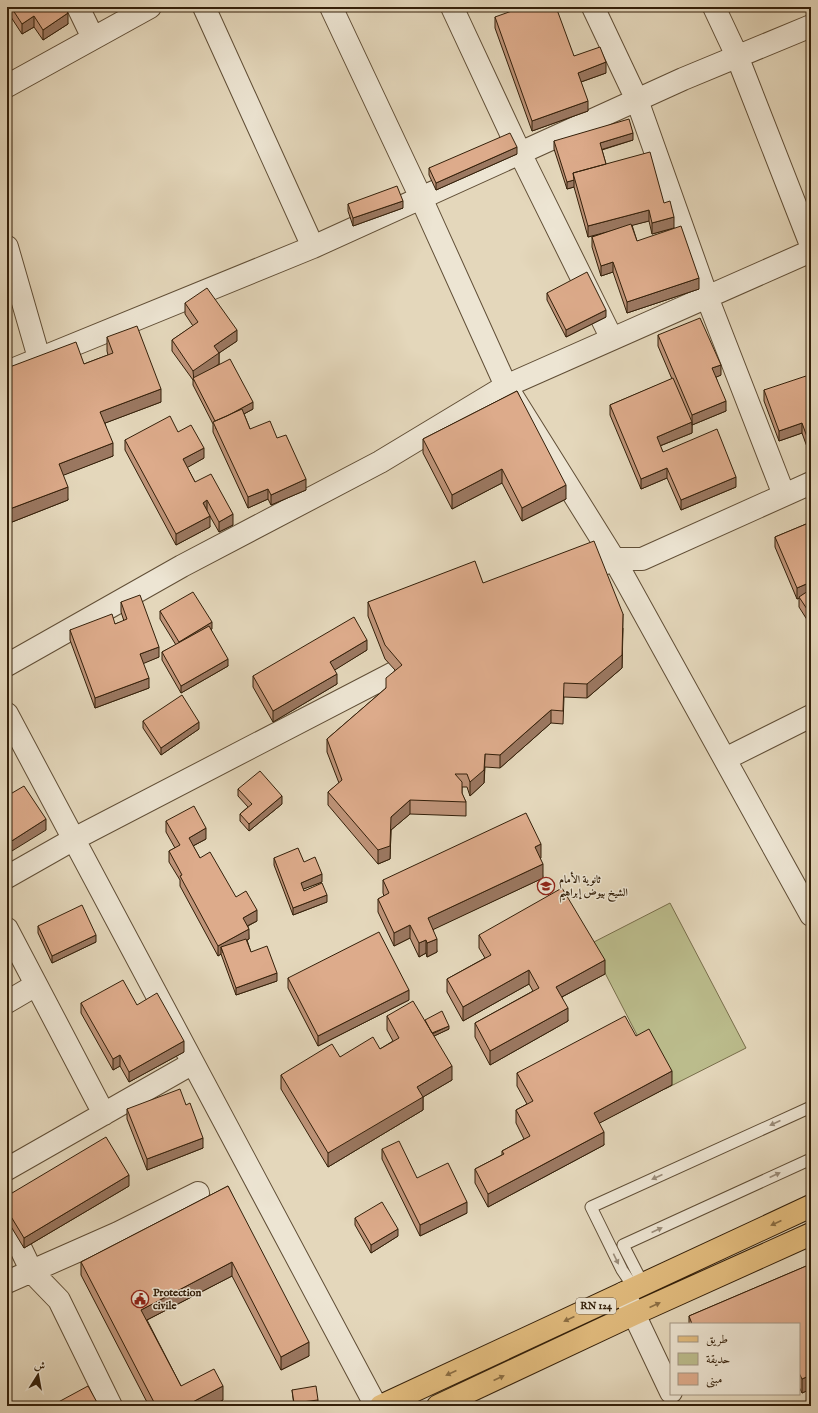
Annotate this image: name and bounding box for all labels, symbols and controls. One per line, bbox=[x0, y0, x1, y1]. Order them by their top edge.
place label: ثانوية الأمام الشيخ بيوض إبراهيم bbox=[559, 871, 628, 903]
school or university icon: ثانوية الأمام الشيخ بيوض إبراهيم bbox=[536, 876, 556, 896]
one-way arrow bbox=[770, 1120, 781, 1126]
one-way arrow bbox=[770, 1172, 781, 1178]
one-way arrow bbox=[651, 1174, 663, 1180]
one-way arrow bbox=[770, 1220, 781, 1226]
one-way arrow bbox=[652, 1227, 663, 1233]
one-way arrow bbox=[613, 1253, 620, 1264]
place label: Protection civile bbox=[153, 1286, 201, 1313]
public building icon: Protection civile bbox=[130, 1289, 150, 1309]
road number: RN 124 bbox=[576, 1298, 616, 1314]
one-way arrow bbox=[649, 1302, 660, 1308]
one-way arrow bbox=[563, 1316, 575, 1322]
legend bbox=[670, 1323, 800, 1395]
text: طريق bbox=[706, 1332, 728, 1347]
text: حديقة bbox=[706, 1352, 730, 1367]
north arrow bbox=[18, 1355, 58, 1395]
text: ش bbox=[33, 1358, 46, 1374]
one-way arrow bbox=[445, 1370, 457, 1377]
text: مبنى bbox=[706, 1372, 722, 1388]
one-way arrow bbox=[493, 1375, 504, 1381]

